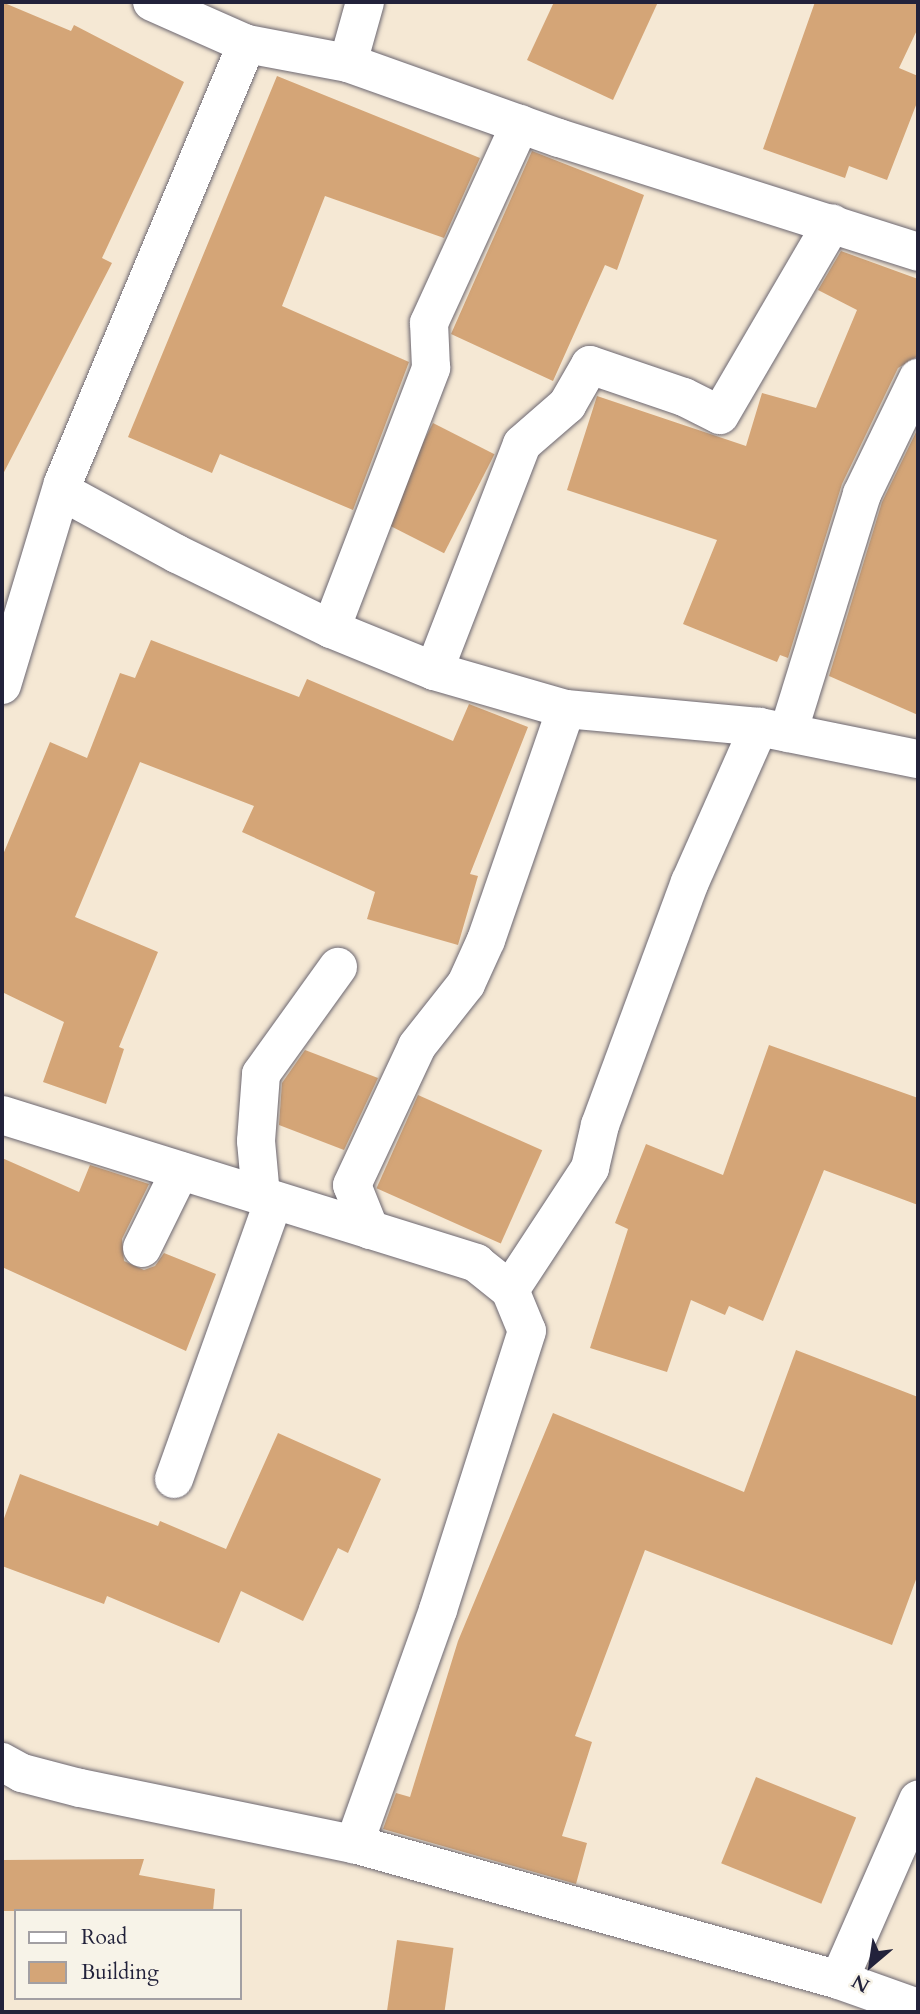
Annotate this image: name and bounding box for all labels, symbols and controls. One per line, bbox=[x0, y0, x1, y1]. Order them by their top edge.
legend bbox=[14, 1909, 242, 2000]
text: Road bbox=[81, 1923, 127, 1952]
north arrow bbox=[836, 1930, 906, 2000]
text: Building bbox=[81, 1958, 159, 1987]
text: N bbox=[847, 1968, 874, 1999]

